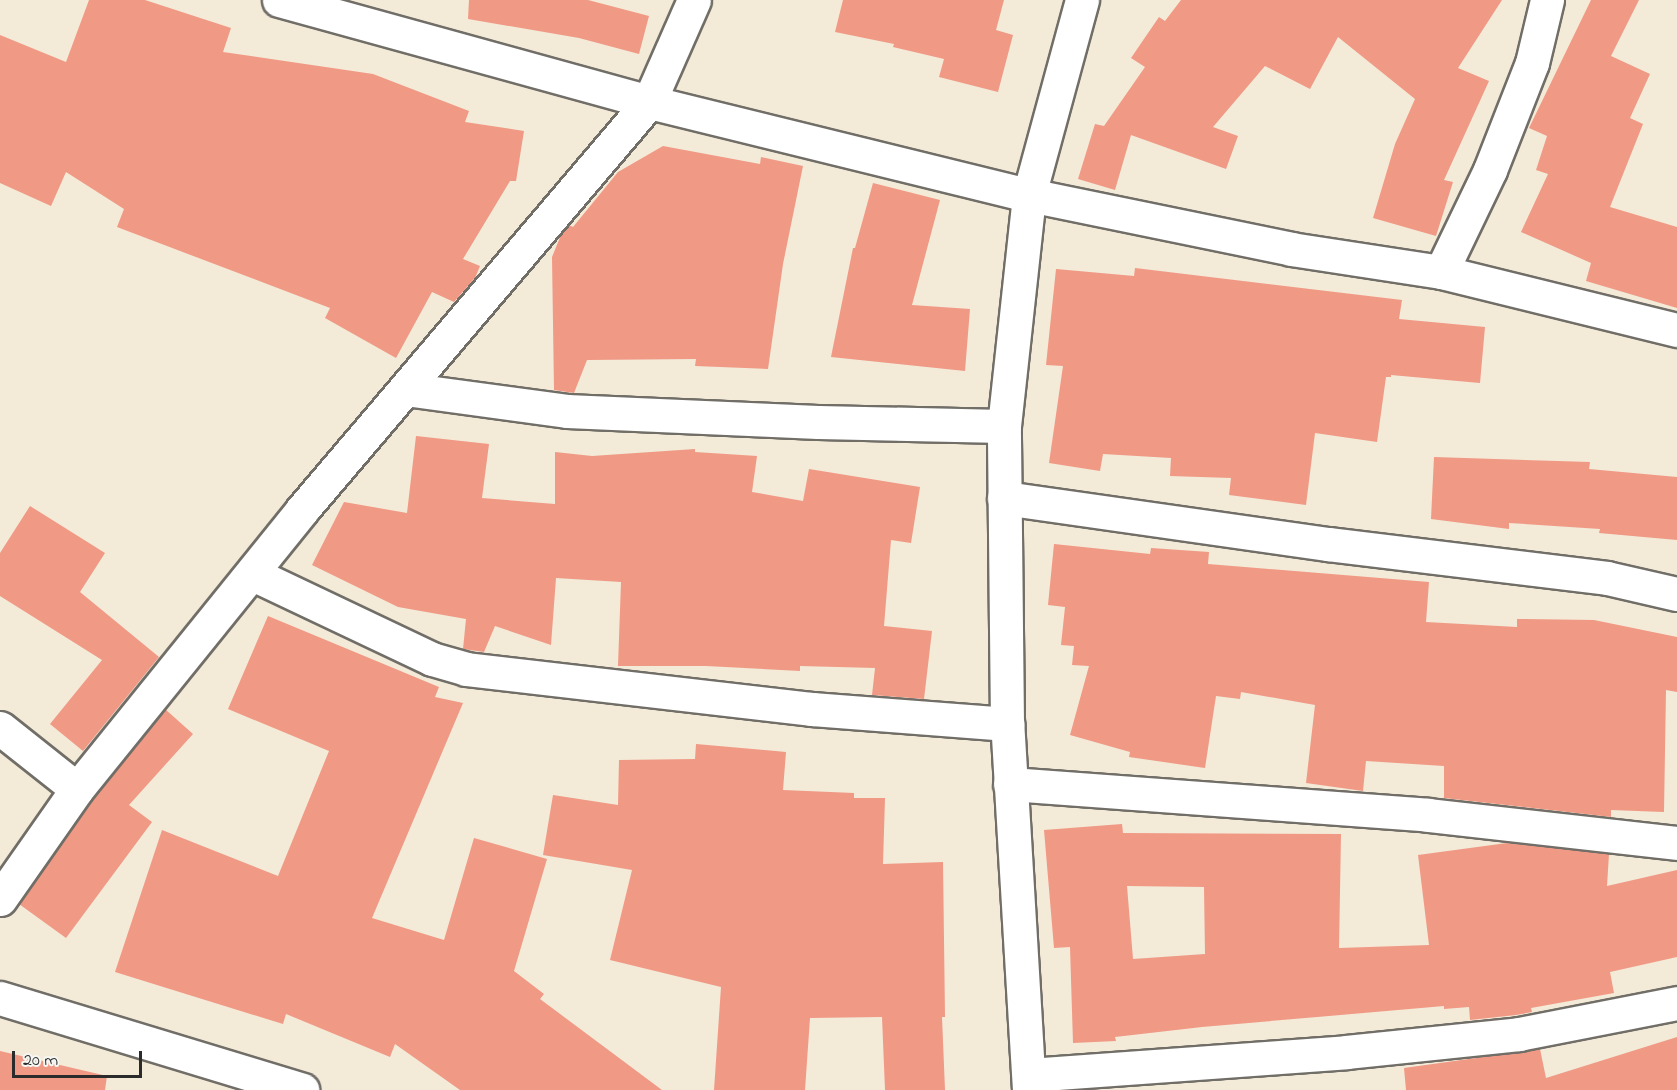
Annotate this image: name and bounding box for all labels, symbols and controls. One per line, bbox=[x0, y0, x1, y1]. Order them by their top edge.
scale bar bbox=[15, 1039, 146, 1077]
text: 20 m bbox=[23, 1048, 58, 1074]

